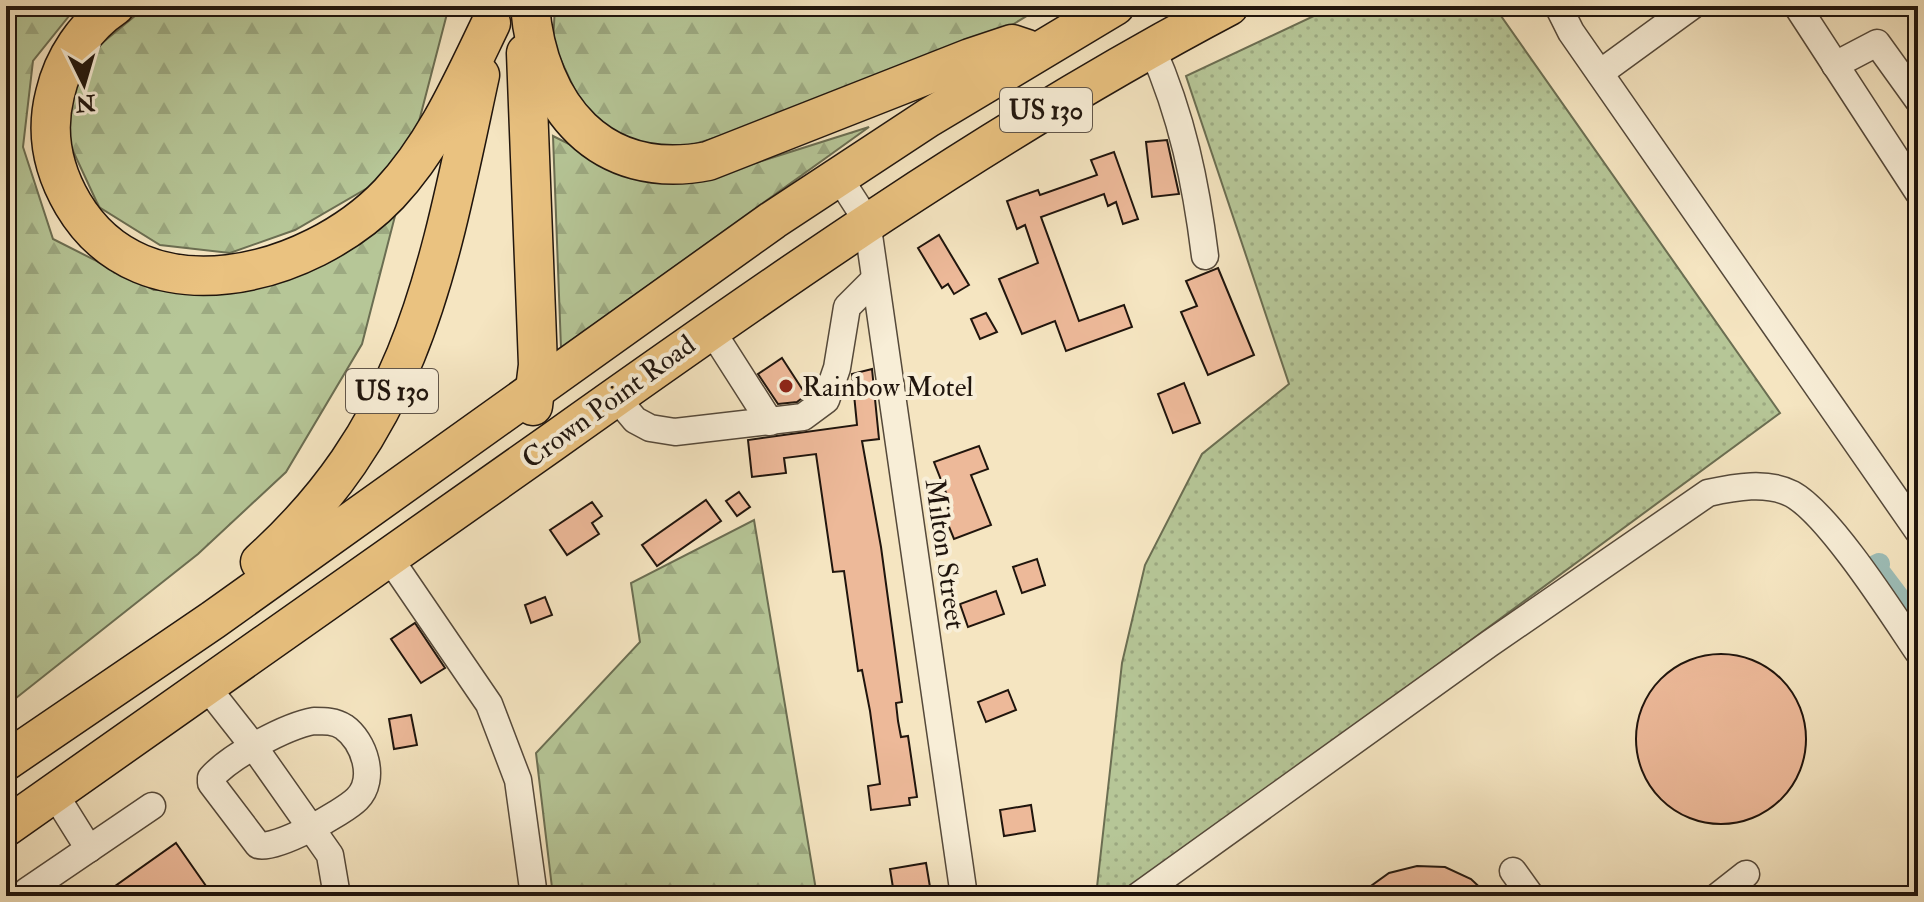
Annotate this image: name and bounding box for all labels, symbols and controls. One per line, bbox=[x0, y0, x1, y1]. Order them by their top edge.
north arrow bbox=[44, 44, 124, 124]
text: N bbox=[74, 88, 98, 118]
road number: US 130 bbox=[1000, 88, 1092, 132]
street label: Crown Point Road bbox=[515, 327, 703, 477]
road number: US 130 bbox=[346, 369, 438, 413]
place label: Rainbow Motel bbox=[802, 370, 974, 405]
marker: Rainbow Motel bbox=[777, 377, 795, 395]
street label: Milton Street bbox=[917, 477, 972, 632]

